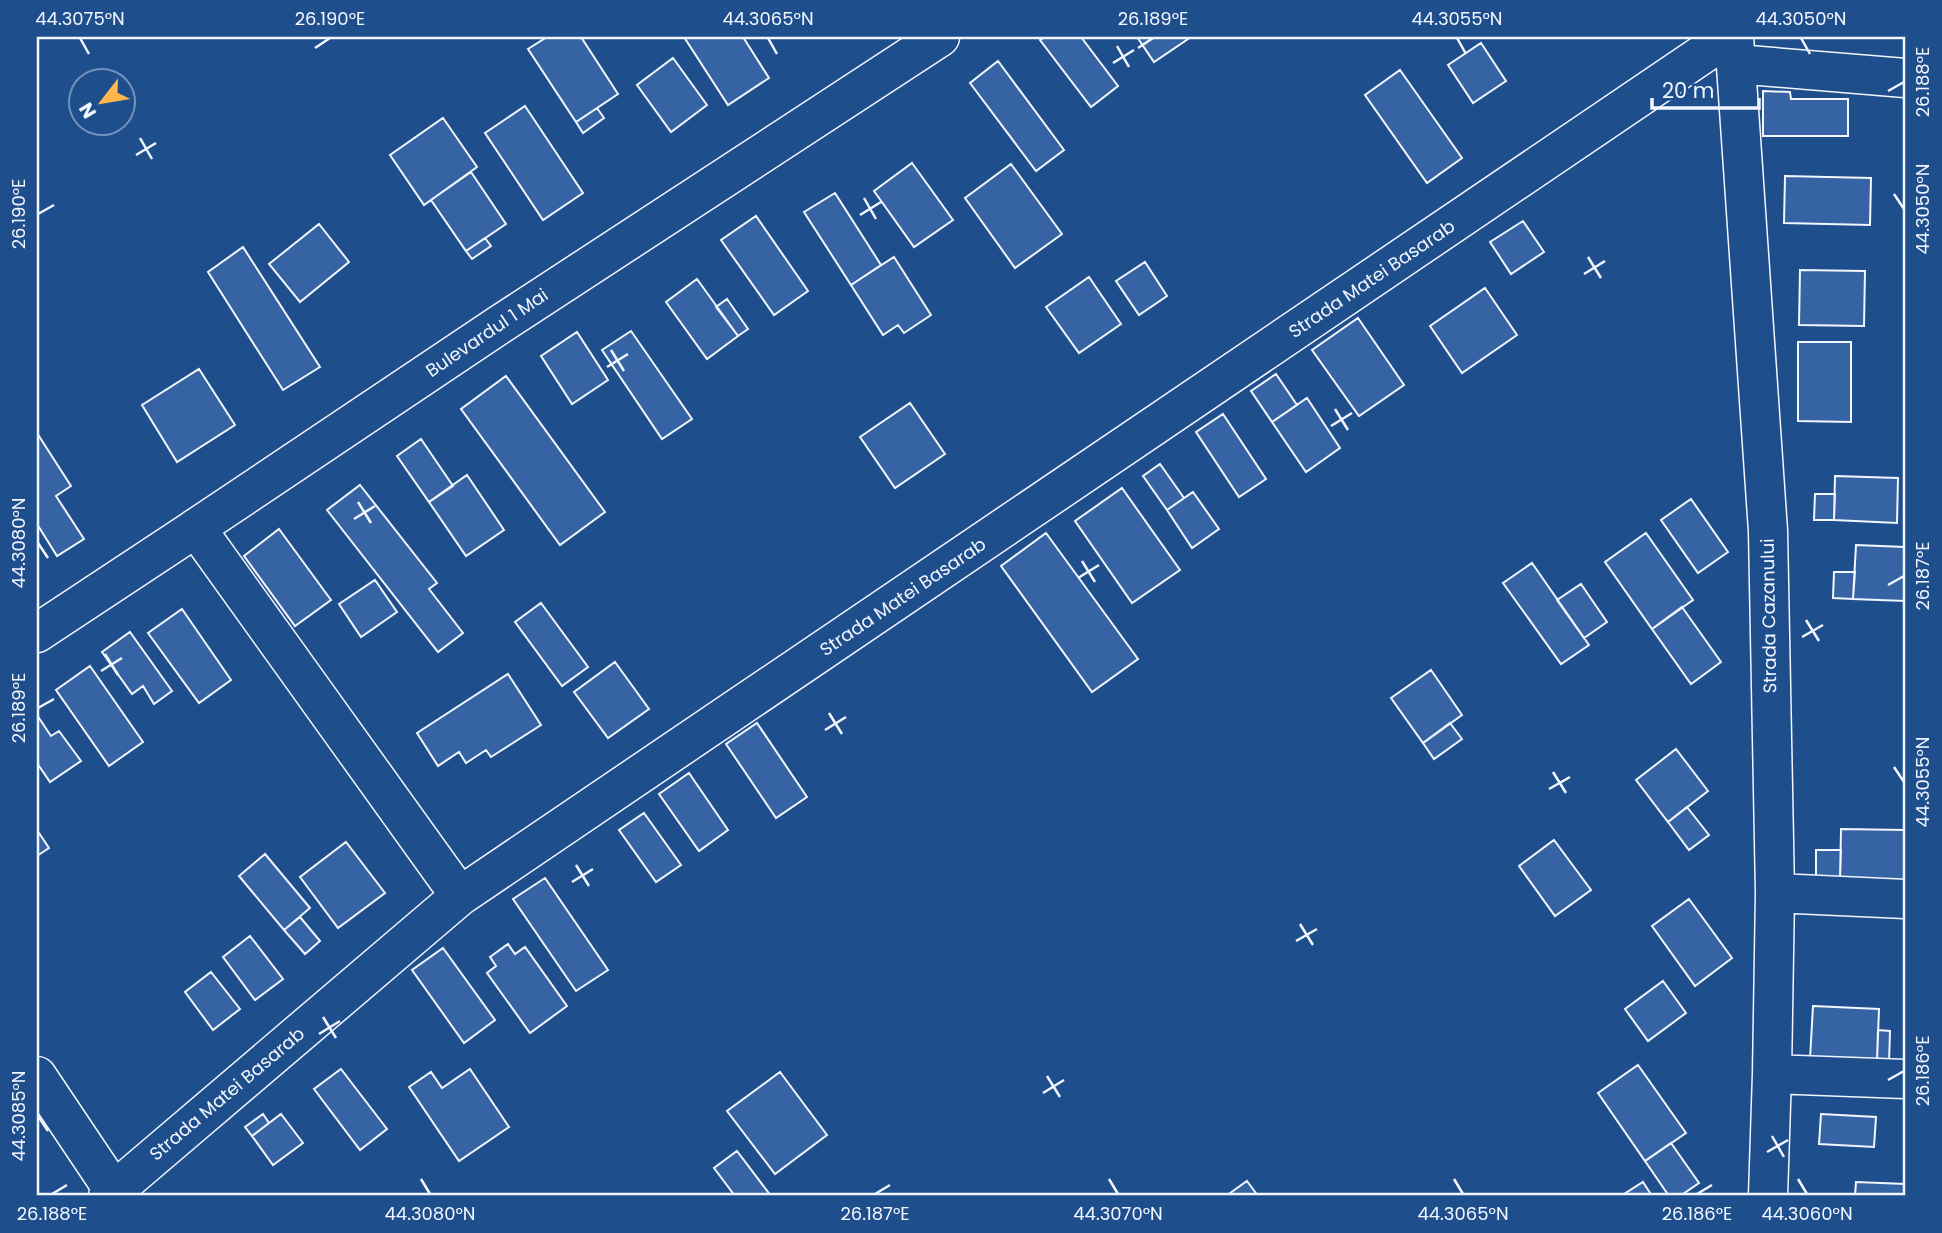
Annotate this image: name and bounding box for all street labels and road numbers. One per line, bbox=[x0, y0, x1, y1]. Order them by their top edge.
street label: Strada Matei Basarab bbox=[1284, 214, 1460, 344]
street label: Bulevardul 1 Mai bbox=[421, 282, 553, 383]
street label: Strada Matei Basarab bbox=[815, 532, 991, 662]
street label: Strada Cazanului bbox=[1755, 538, 1782, 694]
street label: Strada Matei Basarab bbox=[144, 1021, 310, 1166]

